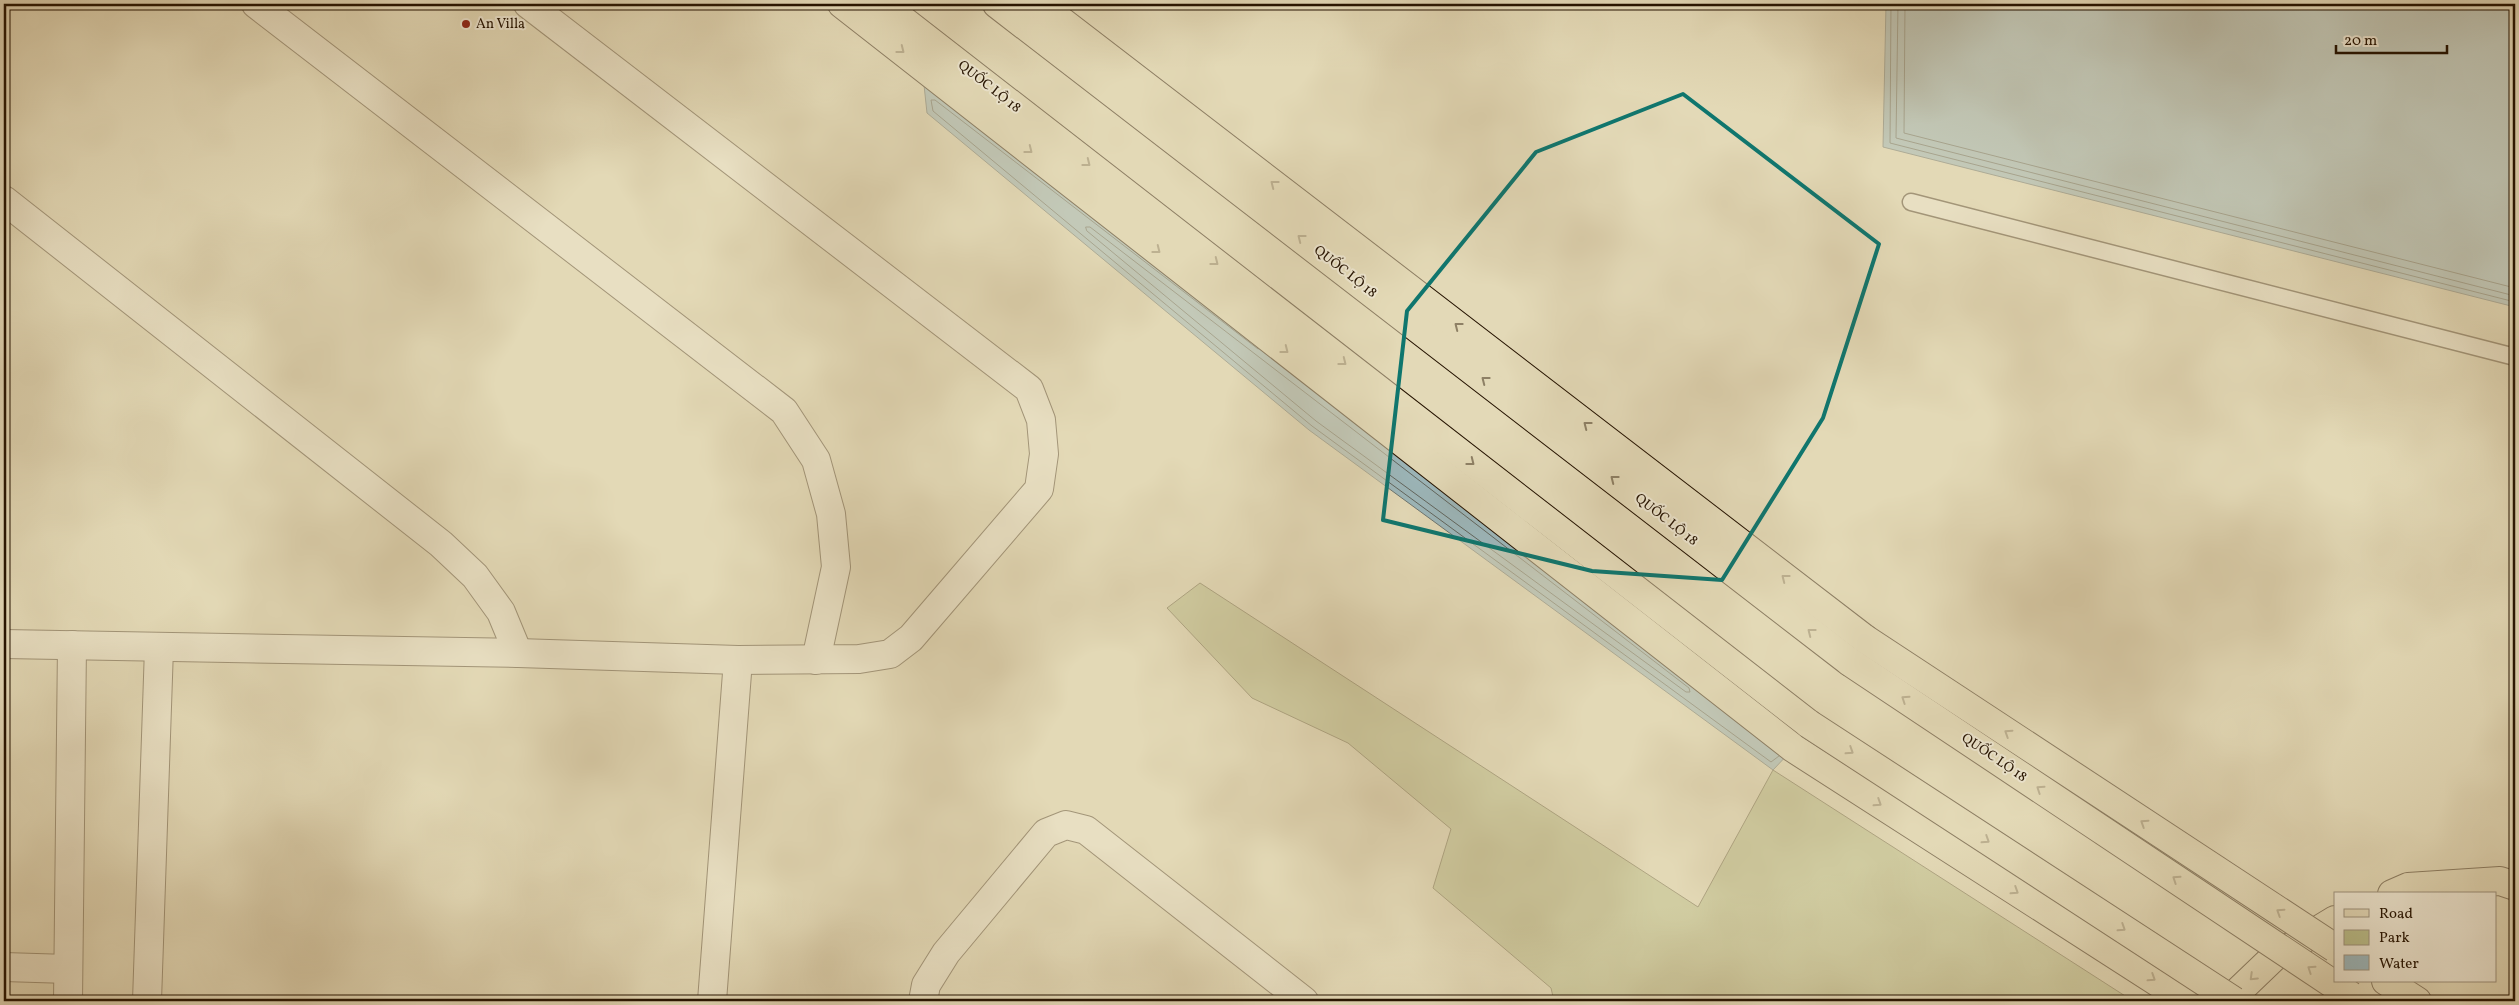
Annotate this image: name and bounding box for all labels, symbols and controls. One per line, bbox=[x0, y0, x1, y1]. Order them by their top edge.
place label: An Villa bbox=[476, 15, 525, 34]
marker: An Villa bbox=[460, 18, 472, 30]
scale bar bbox=[2336, 22, 2448, 54]
text: 20 m bbox=[2344, 31, 2377, 52]
one-way arrow bbox=[895, 44, 904, 52]
street label: QUỐC LỘ 18 bbox=[953, 55, 1026, 118]
one-way arrow bbox=[1023, 144, 1032, 152]
one-way arrow bbox=[1081, 157, 1090, 165]
one-way arrow bbox=[1271, 182, 1280, 190]
one-way arrow bbox=[1297, 235, 1307, 244]
street label: QUỐC LỘ 18 bbox=[1309, 240, 1382, 303]
one-way arrow bbox=[1151, 244, 1161, 253]
one-way arrow bbox=[1209, 257, 1218, 265]
one-way arrow bbox=[1454, 323, 1464, 332]
one-way arrow bbox=[1279, 345, 1288, 353]
one-way arrow bbox=[1337, 357, 1346, 365]
one-way arrow bbox=[1482, 378, 1491, 386]
one-way arrow bbox=[1583, 422, 1593, 431]
one-way arrow bbox=[1466, 456, 1475, 465]
one-way arrow bbox=[1610, 476, 1619, 485]
street label: QUỐC LỘ 18 bbox=[1630, 488, 1703, 551]
one-way arrow bbox=[1782, 575, 1791, 583]
one-way arrow bbox=[1808, 630, 1817, 638]
one-way arrow bbox=[1901, 696, 1911, 705]
street label: QUỐC LỘ 18 bbox=[1957, 727, 2032, 787]
one-way arrow bbox=[2005, 730, 2014, 740]
one-way arrow bbox=[1844, 745, 1853, 754]
one-way arrow bbox=[2037, 786, 2046, 795]
one-way arrow bbox=[1873, 796, 1882, 806]
one-way arrow bbox=[2140, 819, 2149, 829]
one-way arrow bbox=[1981, 833, 1990, 843]
one-way arrow bbox=[2172, 876, 2181, 885]
one-way arrow bbox=[2010, 884, 2019, 894]
legend bbox=[2334, 892, 2496, 982]
text: Road bbox=[2379, 904, 2413, 925]
one-way arrow bbox=[2276, 909, 2286, 918]
one-way arrow bbox=[2117, 922, 2126, 932]
text: Park bbox=[2379, 928, 2410, 949]
text: Water bbox=[2379, 954, 2419, 975]
one-way arrow bbox=[2307, 966, 2317, 975]
one-way arrow bbox=[2249, 971, 2258, 980]
one-way arrow bbox=[2146, 972, 2155, 982]

